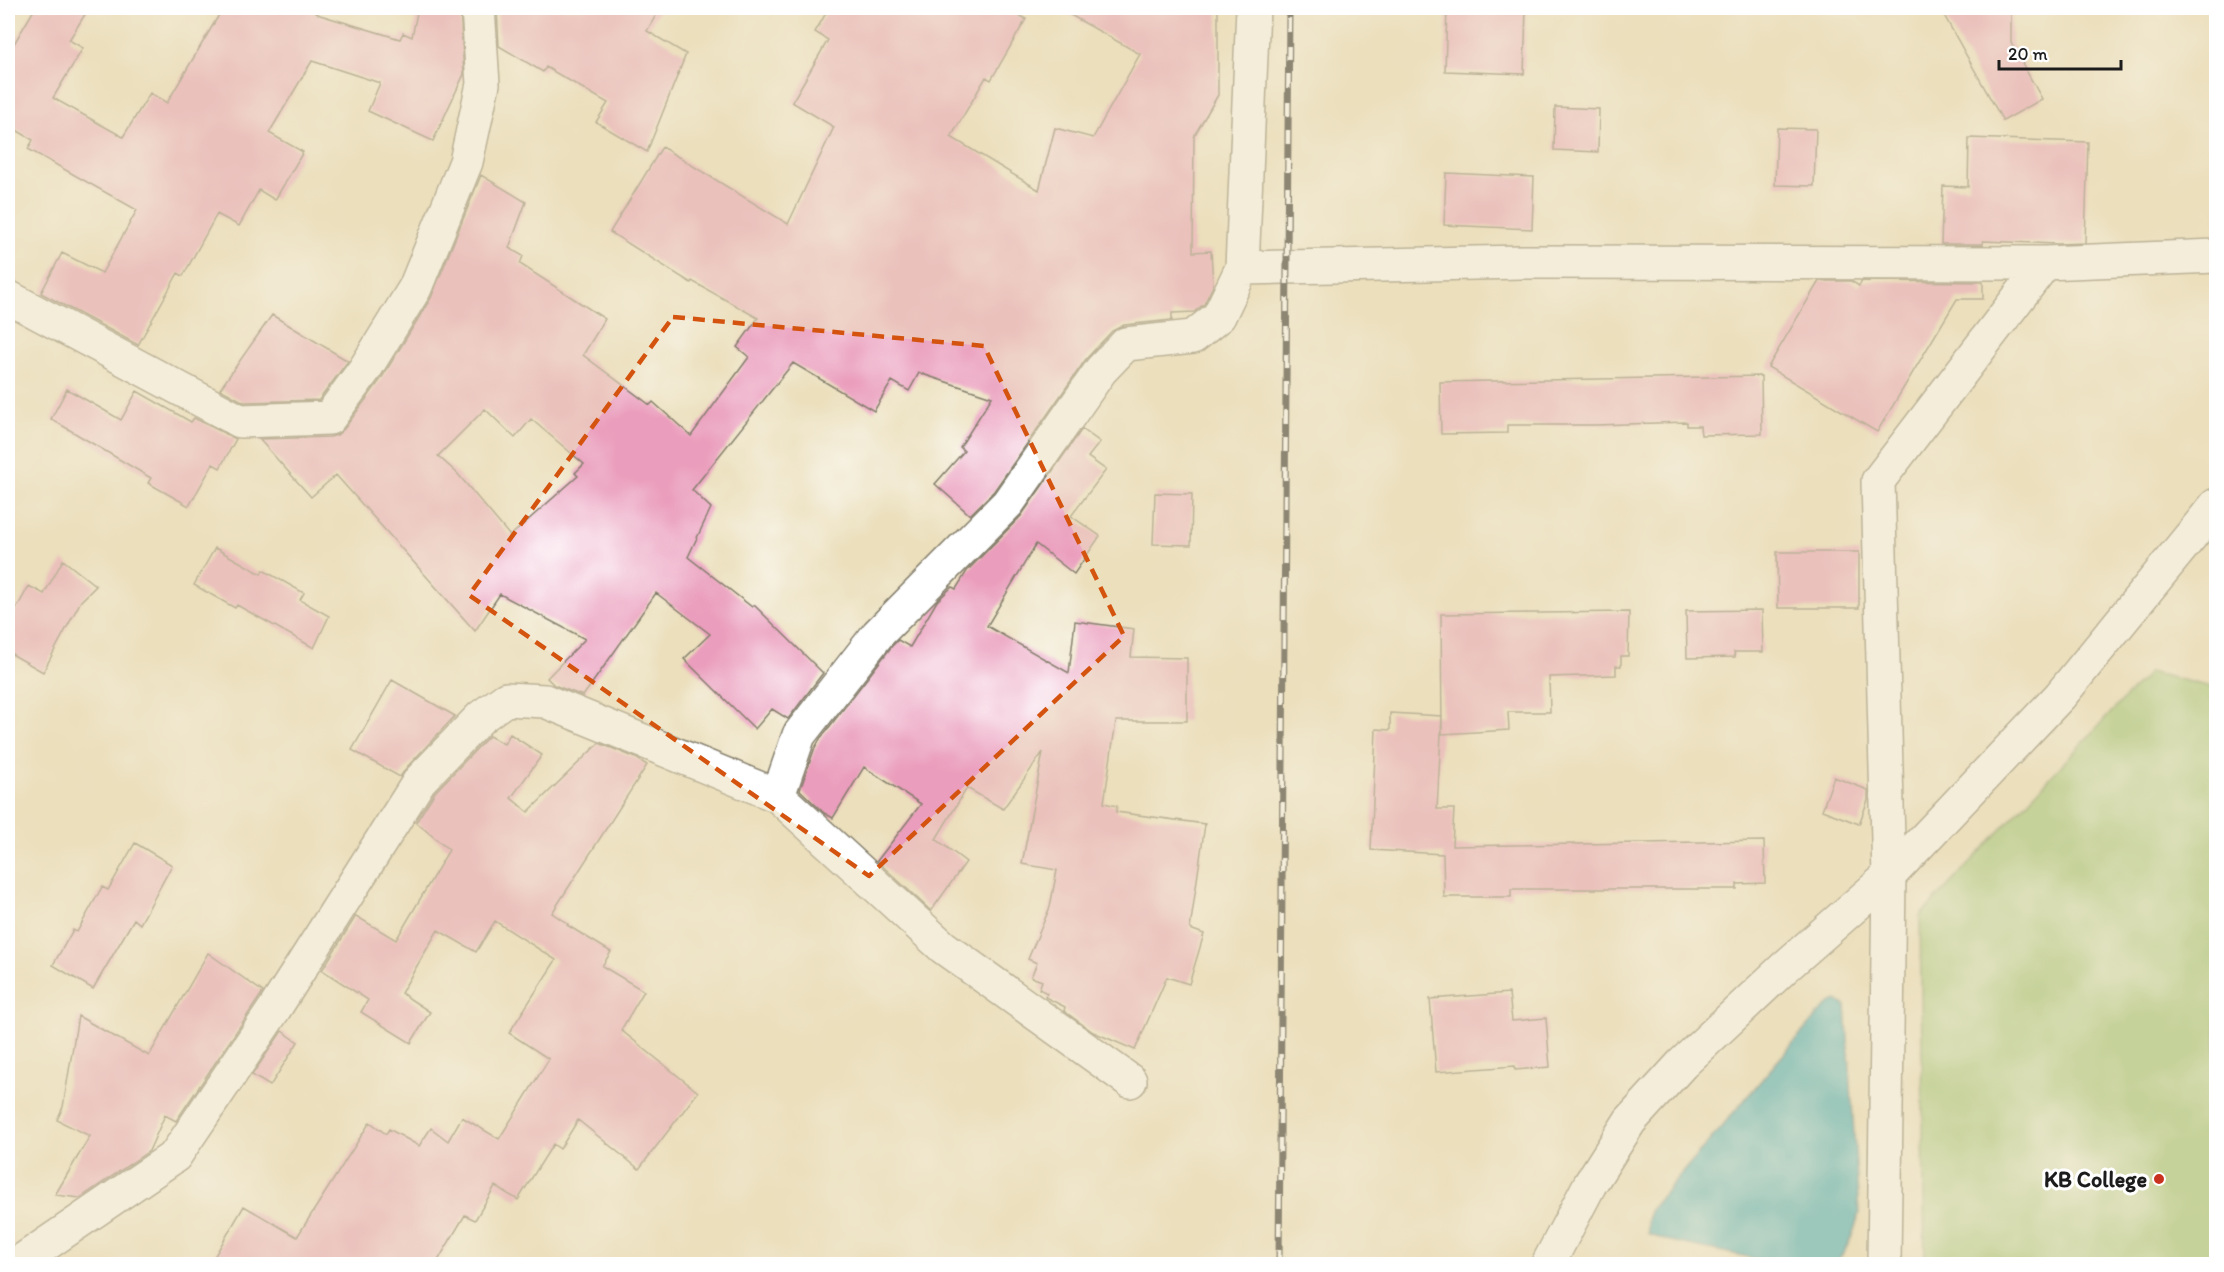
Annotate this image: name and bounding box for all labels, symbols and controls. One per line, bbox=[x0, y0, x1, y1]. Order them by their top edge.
scale bar bbox=[1999, 33, 2120, 71]
text: 20 m bbox=[2008, 43, 2048, 65]
place label: KB College bbox=[2044, 1166, 2147, 1193]
marker: KB College bbox=[2152, 1172, 2166, 1186]

